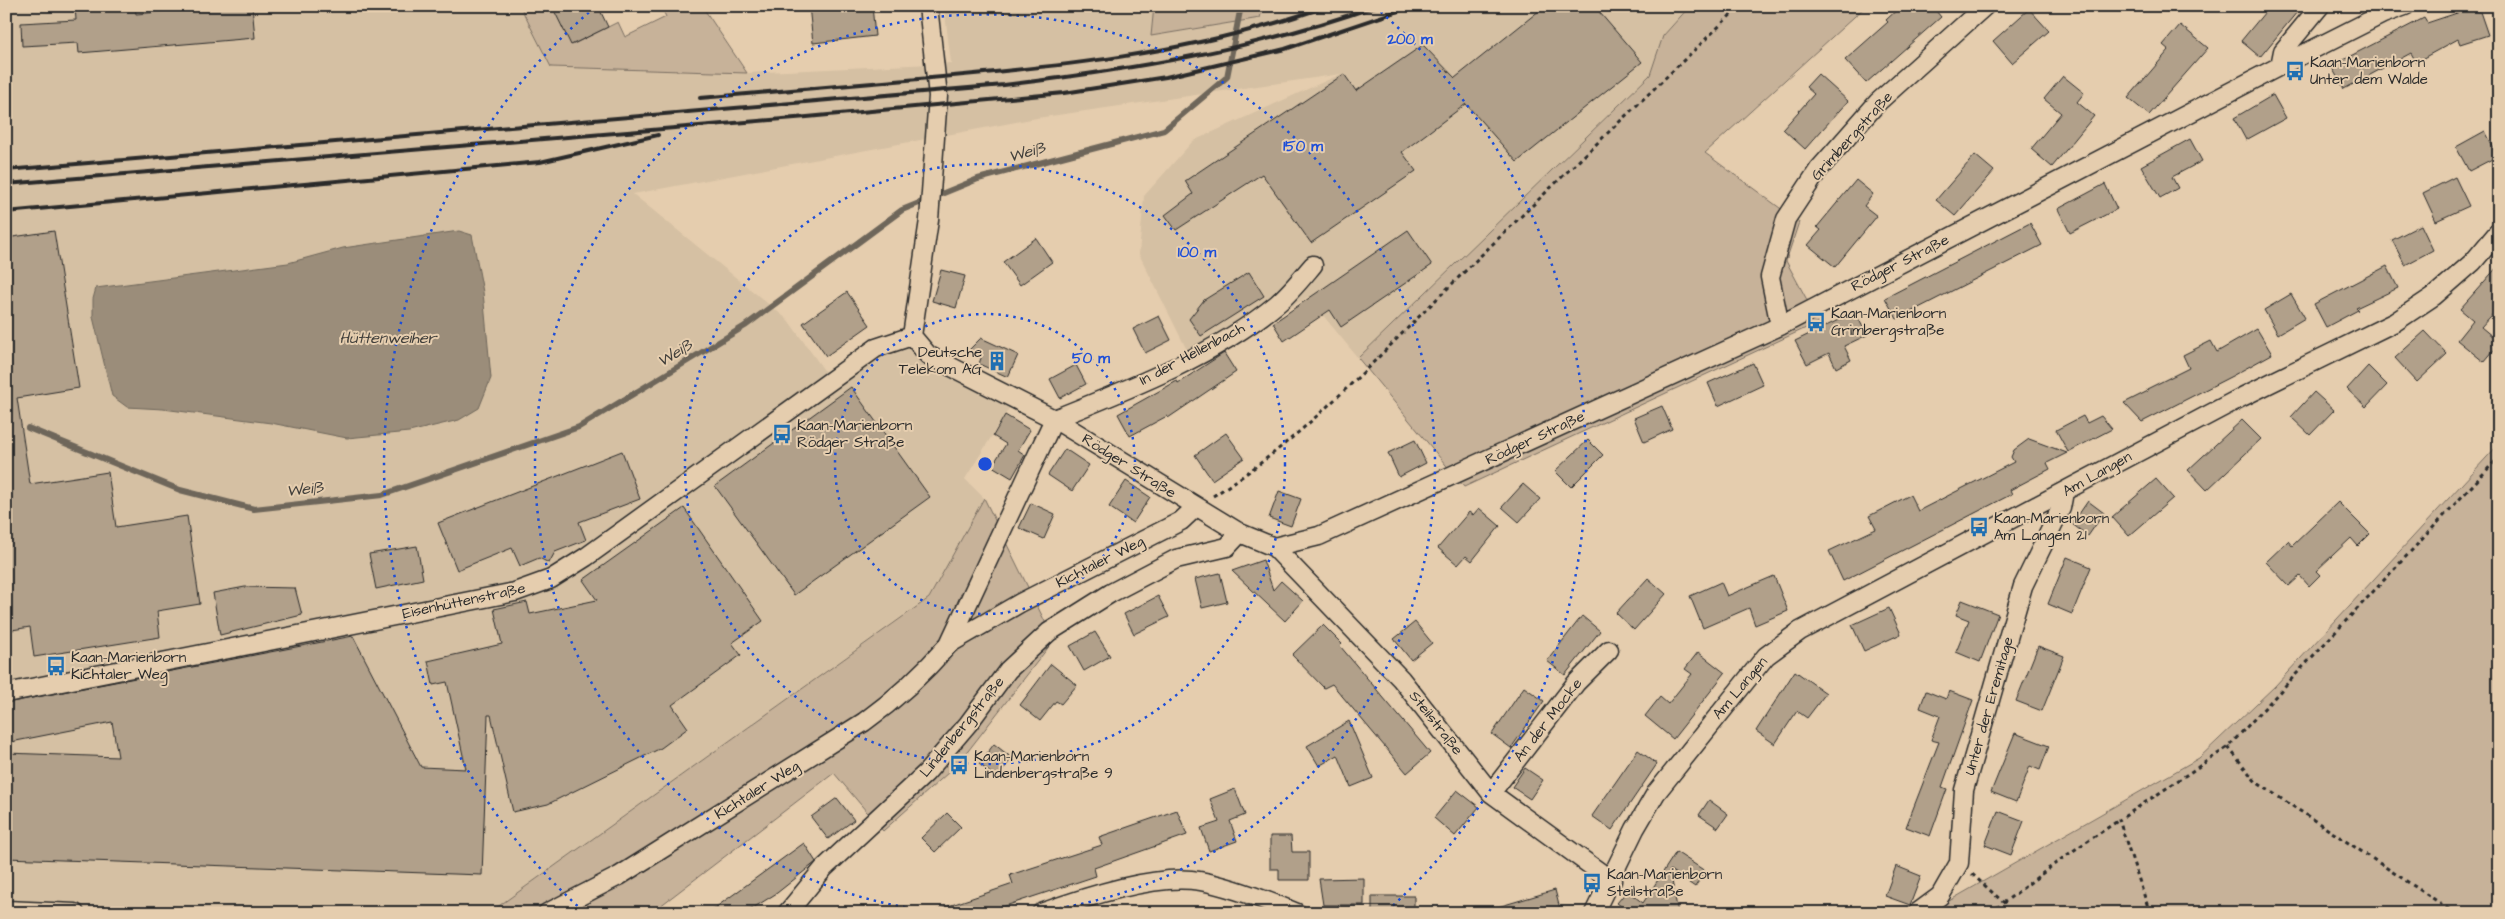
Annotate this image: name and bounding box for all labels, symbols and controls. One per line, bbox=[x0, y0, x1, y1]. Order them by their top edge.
text: 200 m bbox=[1386, 29, 1433, 50]
place label: Kaan-Marienborn Unter dem Walde bbox=[2310, 52, 2428, 90]
bus stop icon: Kaan-Marienborn Unter dem Walde bbox=[2284, 60, 2306, 82]
street label: Grimbergstraße bbox=[1806, 87, 1898, 186]
water label: Weiß bbox=[1006, 136, 1049, 167]
text: 150 m bbox=[1283, 136, 1323, 157]
street label: Rödger Straße bbox=[1847, 229, 1953, 298]
text: 100 m bbox=[1178, 242, 1217, 263]
place label: Kaan-Marienborn Grimbergstraße bbox=[1831, 303, 1947, 342]
bus stop icon: Kaan-Marienborn Grimbergstraße bbox=[1805, 311, 1827, 333]
street label: In der Hellenbach bbox=[1136, 317, 1249, 391]
water label: Hüttenweiher bbox=[340, 327, 439, 349]
water label: Weiß bbox=[653, 334, 697, 372]
place label: Deutsche Telekom AG bbox=[899, 342, 983, 380]
text: 50 m bbox=[1072, 348, 1110, 369]
building icon: Deutsche Telekom AG bbox=[986, 350, 1008, 372]
street label: Rödger Straße bbox=[1482, 406, 1589, 471]
place label: Kaan-Marienborn Rödger Straße bbox=[797, 415, 913, 454]
bus stop icon: Kaan-Marienborn Rödger Straße bbox=[771, 423, 793, 445]
street label: Rödger Straße bbox=[1077, 429, 1180, 504]
street label: Am Langen bbox=[2059, 446, 2136, 503]
centre of rings bbox=[976, 455, 994, 473]
water label: Weiß bbox=[285, 476, 325, 502]
place label: Kaan-Marienborn Am Langen 21 bbox=[1994, 508, 2110, 547]
bus stop icon: Kaan-Marienborn Am Langen 21 bbox=[1968, 516, 1990, 538]
street label: Kichtaler Weg bbox=[1052, 531, 1149, 594]
street label: Eisenhüttenstraße bbox=[400, 578, 528, 624]
street label: Unter der Eremitage bbox=[1959, 634, 2020, 778]
place label: Kaan-Marienborn Kichtaler Weg bbox=[71, 647, 187, 686]
street label: Am Langen bbox=[1707, 652, 1774, 725]
bus stop icon: Kaan-Marienborn Kichtaler Weg bbox=[45, 655, 67, 677]
street label: Lindenbergstraße bbox=[915, 672, 1010, 783]
street label: An der Mocke bbox=[1509, 674, 1587, 766]
street label: Steilstraße bbox=[1404, 686, 1468, 760]
place label: Kaan-Marienborn Lindenbergstraße 9 bbox=[974, 746, 1113, 785]
bus stop icon: Kaan-Marienborn Lindenbergstraße 9 bbox=[948, 754, 970, 776]
street label: Kichtaler Weg bbox=[710, 755, 804, 825]
place label: Kaan-Marienborn Steilstraße bbox=[1607, 864, 1723, 902]
bus stop icon: Kaan-Marienborn Steilstraße bbox=[1581, 872, 1603, 894]

